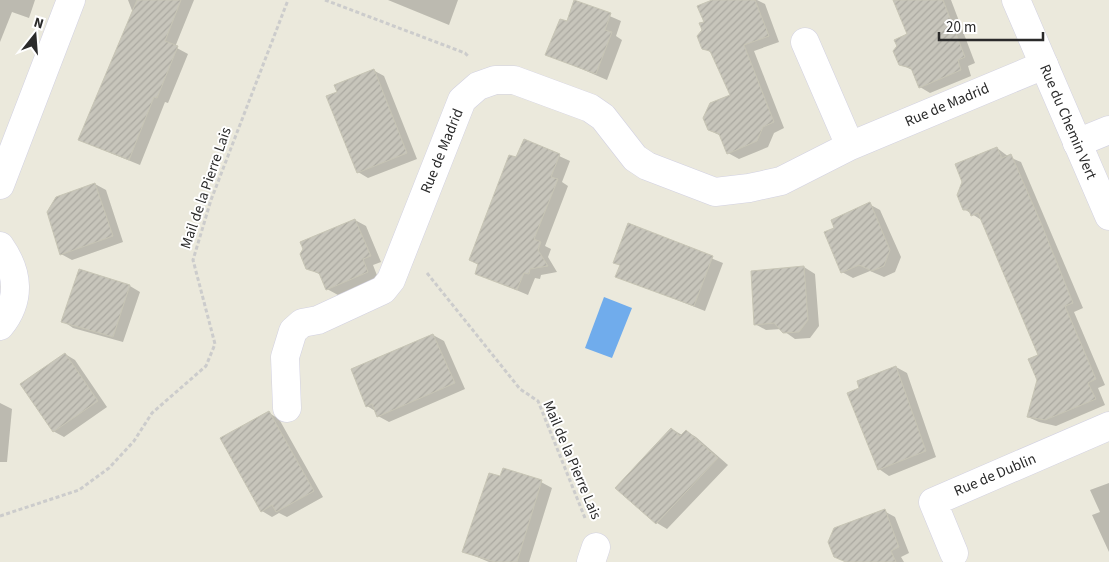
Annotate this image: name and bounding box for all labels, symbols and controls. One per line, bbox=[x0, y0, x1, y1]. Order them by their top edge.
north arrow bbox=[10, 10, 60, 60]
scale bar bbox=[939, 10, 1043, 42]
text: N bbox=[31, 13, 46, 34]
text: 20 m bbox=[946, 17, 976, 38]
street label: Rue du Chemin Vert bbox=[1034, 61, 1102, 183]
street label: Rue de Madrid bbox=[902, 78, 992, 132]
street label: Rue de Madrid bbox=[415, 105, 469, 197]
street label: Mail de la Pierre Lais bbox=[175, 124, 237, 252]
street label: Mail de la Pierre Lais bbox=[537, 397, 607, 523]
street label: Rue de Dublin bbox=[951, 448, 1039, 502]

